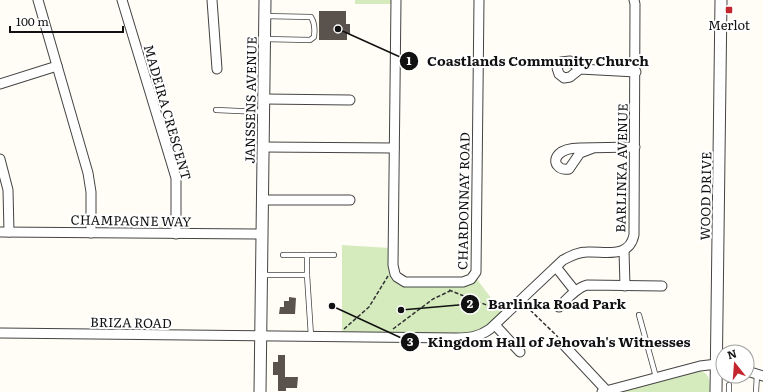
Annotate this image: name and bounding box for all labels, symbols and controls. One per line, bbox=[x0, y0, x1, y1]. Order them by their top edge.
marker: Merlot bbox=[724, 5, 734, 15]
scale bar bbox=[10, 8, 123, 34]
text: 100 m bbox=[16, 12, 49, 30]
place label: Merlot bbox=[708, 15, 751, 34]
street label: JANSSENS AVENUE bbox=[239, 36, 261, 164]
street label: MADEIRA CRESCENT bbox=[140, 42, 197, 182]
callout: Coastlands Community Church bbox=[399, 48, 657, 74]
text: Coastlands Community Church bbox=[427, 50, 649, 70]
text: 1 bbox=[407, 51, 412, 69]
street label: BARLINKA AVENUE bbox=[610, 103, 632, 233]
street label: CHARDONNAY ROAD bbox=[452, 132, 474, 270]
street label: WOOD DRIVE bbox=[695, 151, 715, 241]
street label: CHAMPAGNE WAY bbox=[71, 209, 192, 231]
callout: Barlinka Road Park bbox=[460, 291, 634, 317]
text: Barlinka Road Park bbox=[488, 293, 627, 313]
text: 2 bbox=[467, 294, 474, 312]
street label: BRIZA ROAD bbox=[90, 312, 172, 332]
callout: Kingdom Hall of Jehovah's Witnesses bbox=[400, 329, 699, 355]
text: Kingdom Hall of Jehovah's Witnesses bbox=[427, 331, 691, 351]
text: 3 bbox=[407, 332, 414, 350]
north arrow bbox=[715, 344, 755, 384]
text: N bbox=[725, 344, 739, 362]

